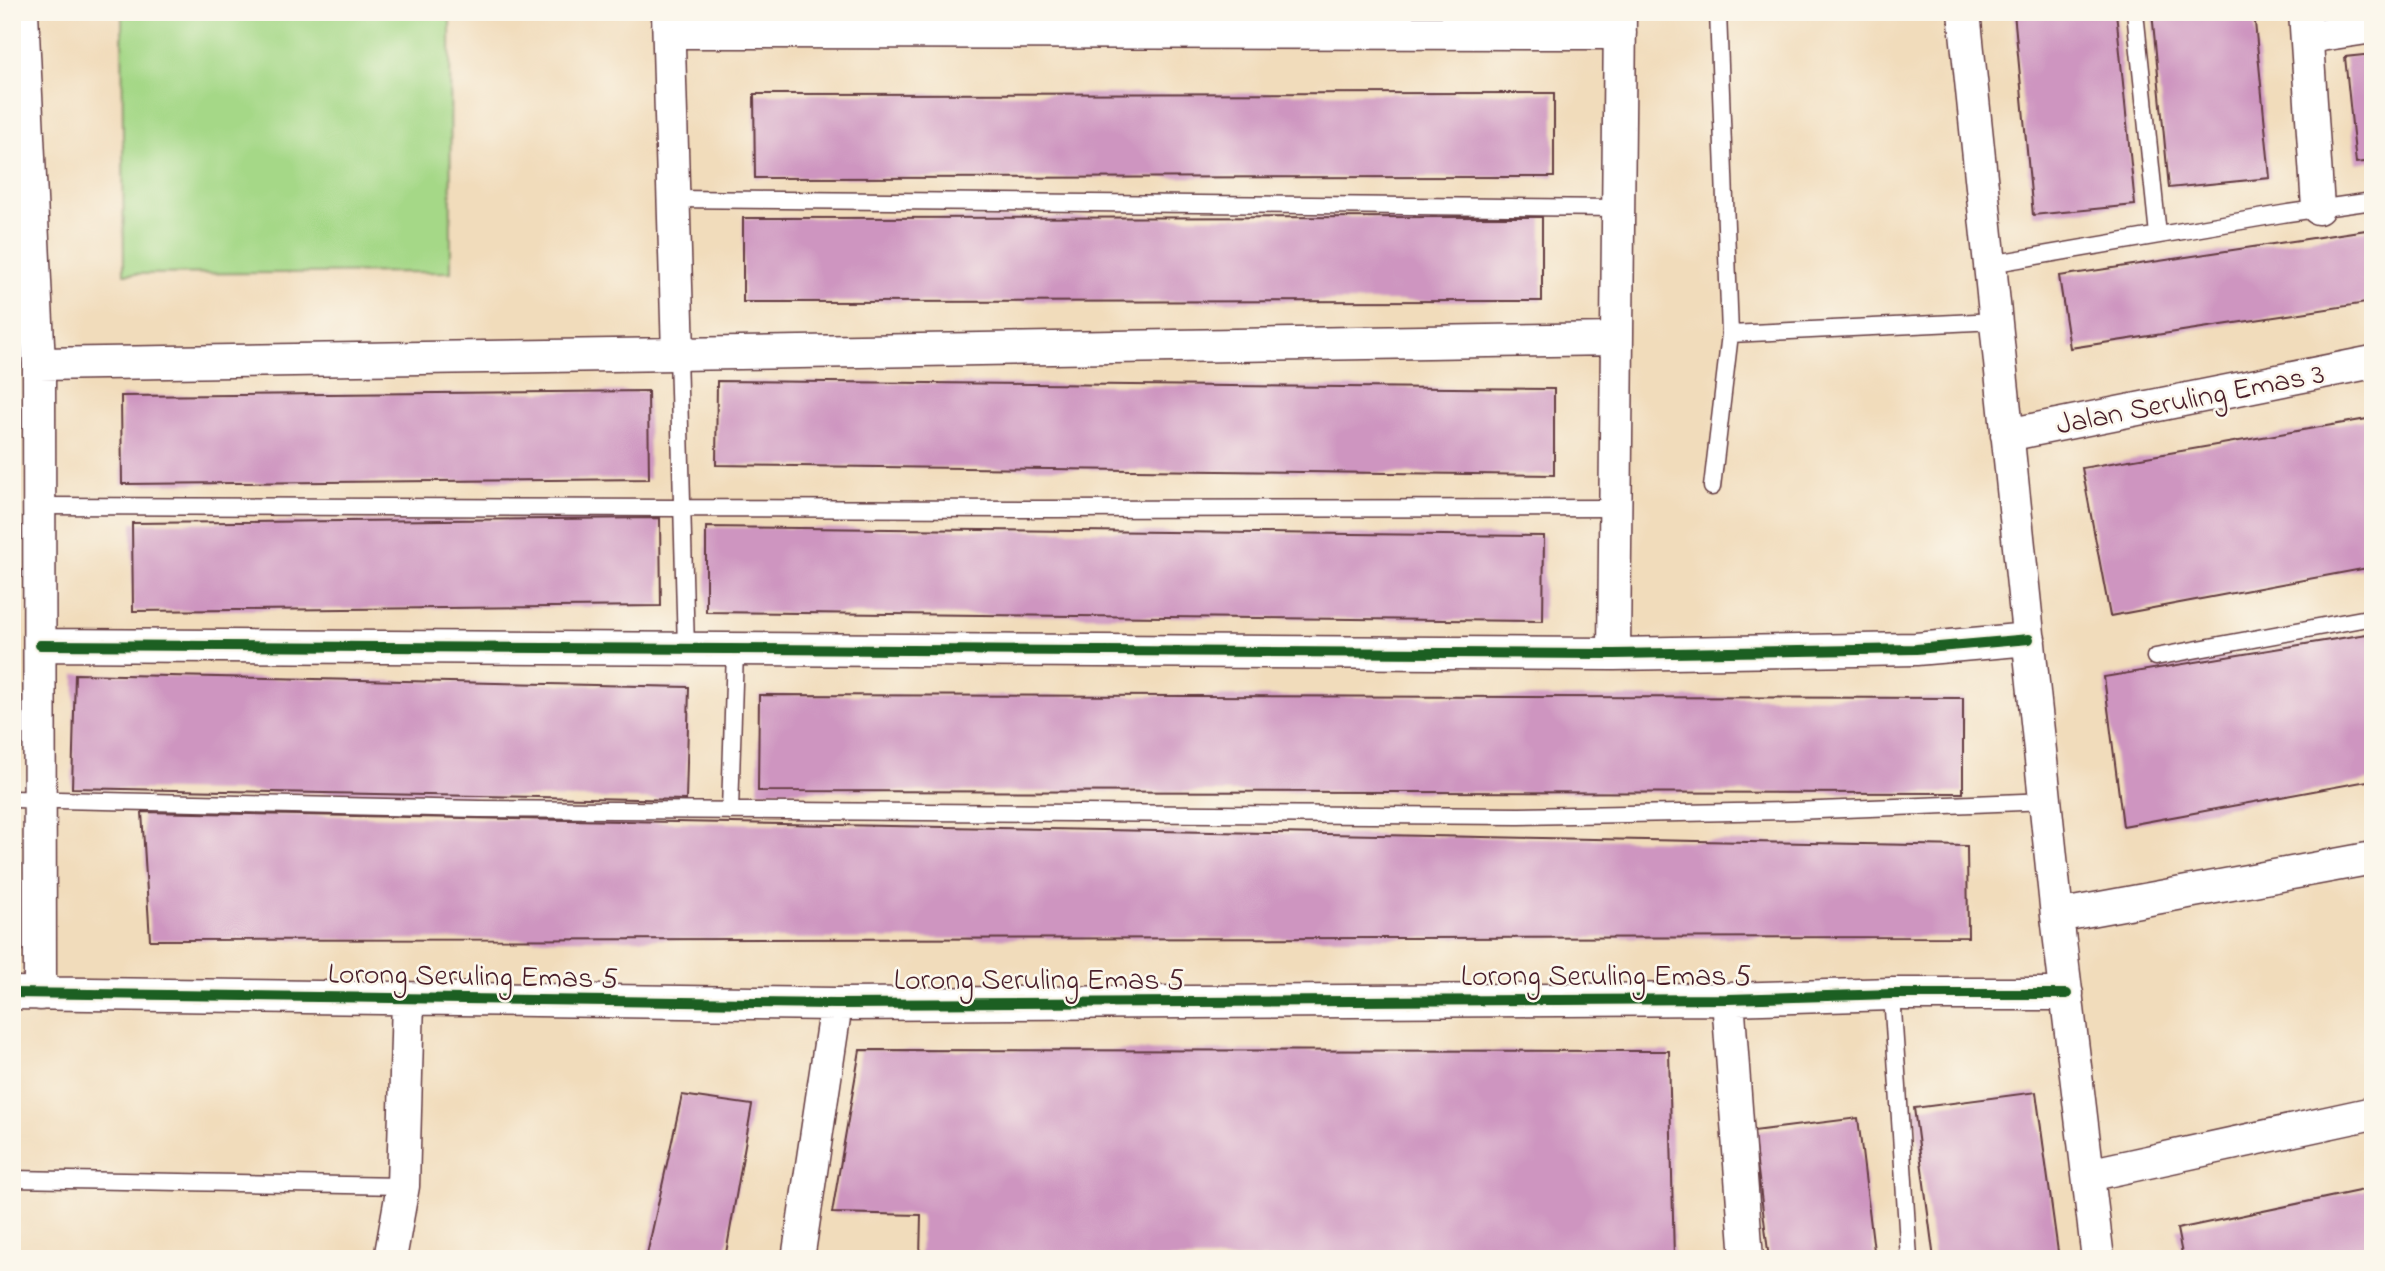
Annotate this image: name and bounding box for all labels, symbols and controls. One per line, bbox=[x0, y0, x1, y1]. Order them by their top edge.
street label: Jalan Seruling Emas 3 bbox=[2053, 353, 2329, 449]
street label: Lorong Seruling Emas 5 bbox=[327, 953, 618, 1003]
street label: Lorong Seruling Emas 5 bbox=[1461, 956, 1751, 1000]
street label: Lorong Seruling Emas 5 bbox=[894, 960, 1184, 1004]

